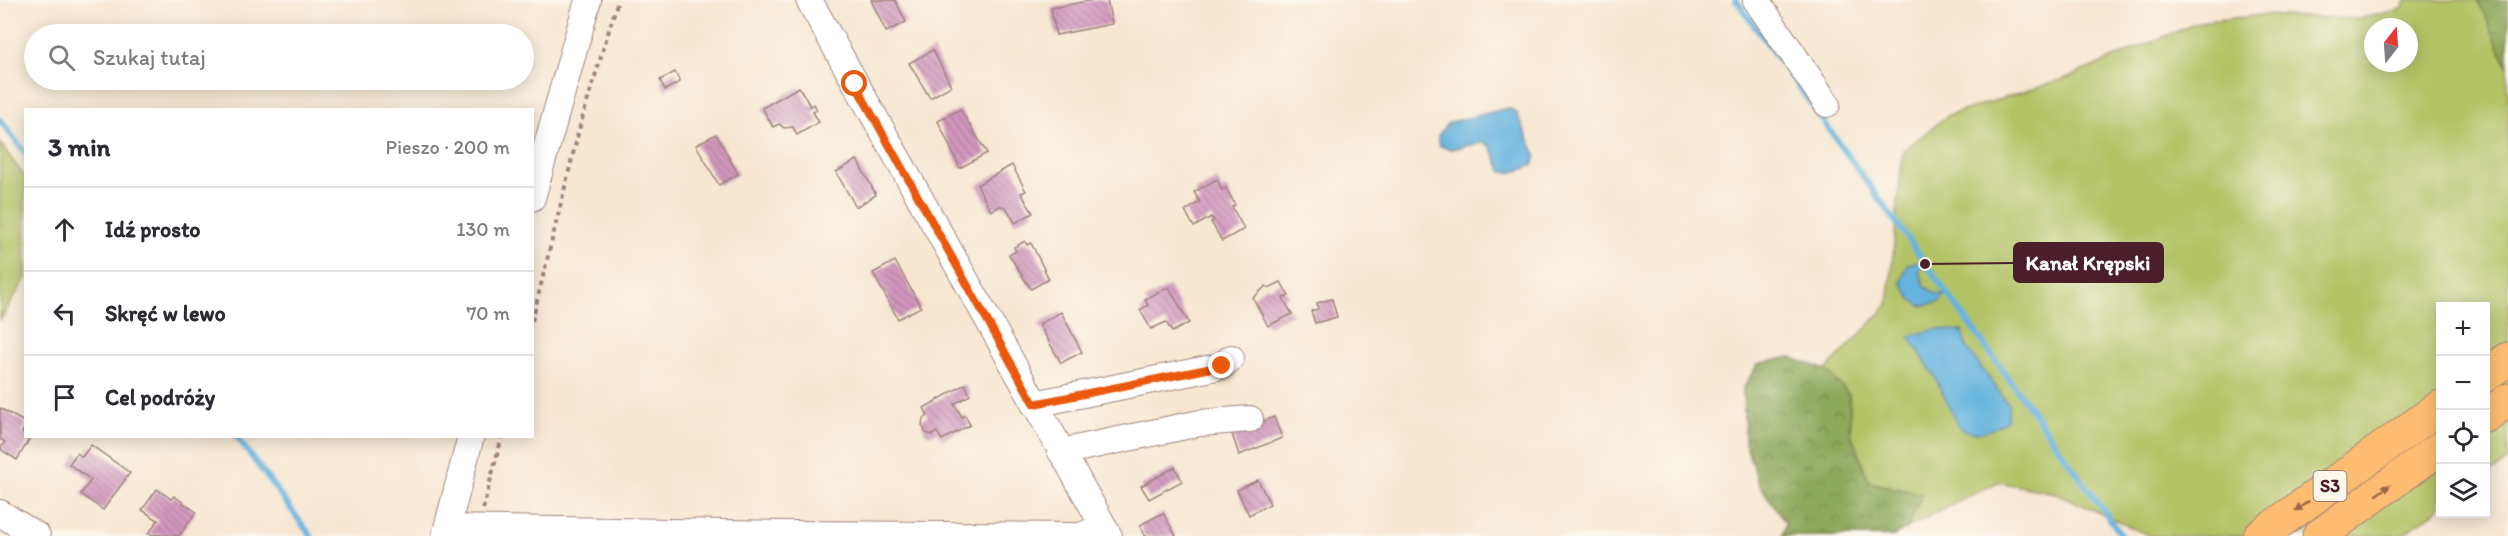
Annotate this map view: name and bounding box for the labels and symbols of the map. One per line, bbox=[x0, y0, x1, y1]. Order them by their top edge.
north arrow bbox=[2364, 18, 2418, 72]
route start bbox=[841, 70, 867, 96]
callout: Kanał Krępski bbox=[2014, 243, 2163, 282]
text: Kanał Krępski bbox=[2026, 250, 2150, 276]
route end bbox=[1208, 352, 1234, 378]
road number: S3 bbox=[2314, 471, 2346, 501]
one-way arrow bbox=[2375, 484, 2391, 496]
one-way arrow bbox=[2294, 500, 2310, 512]

